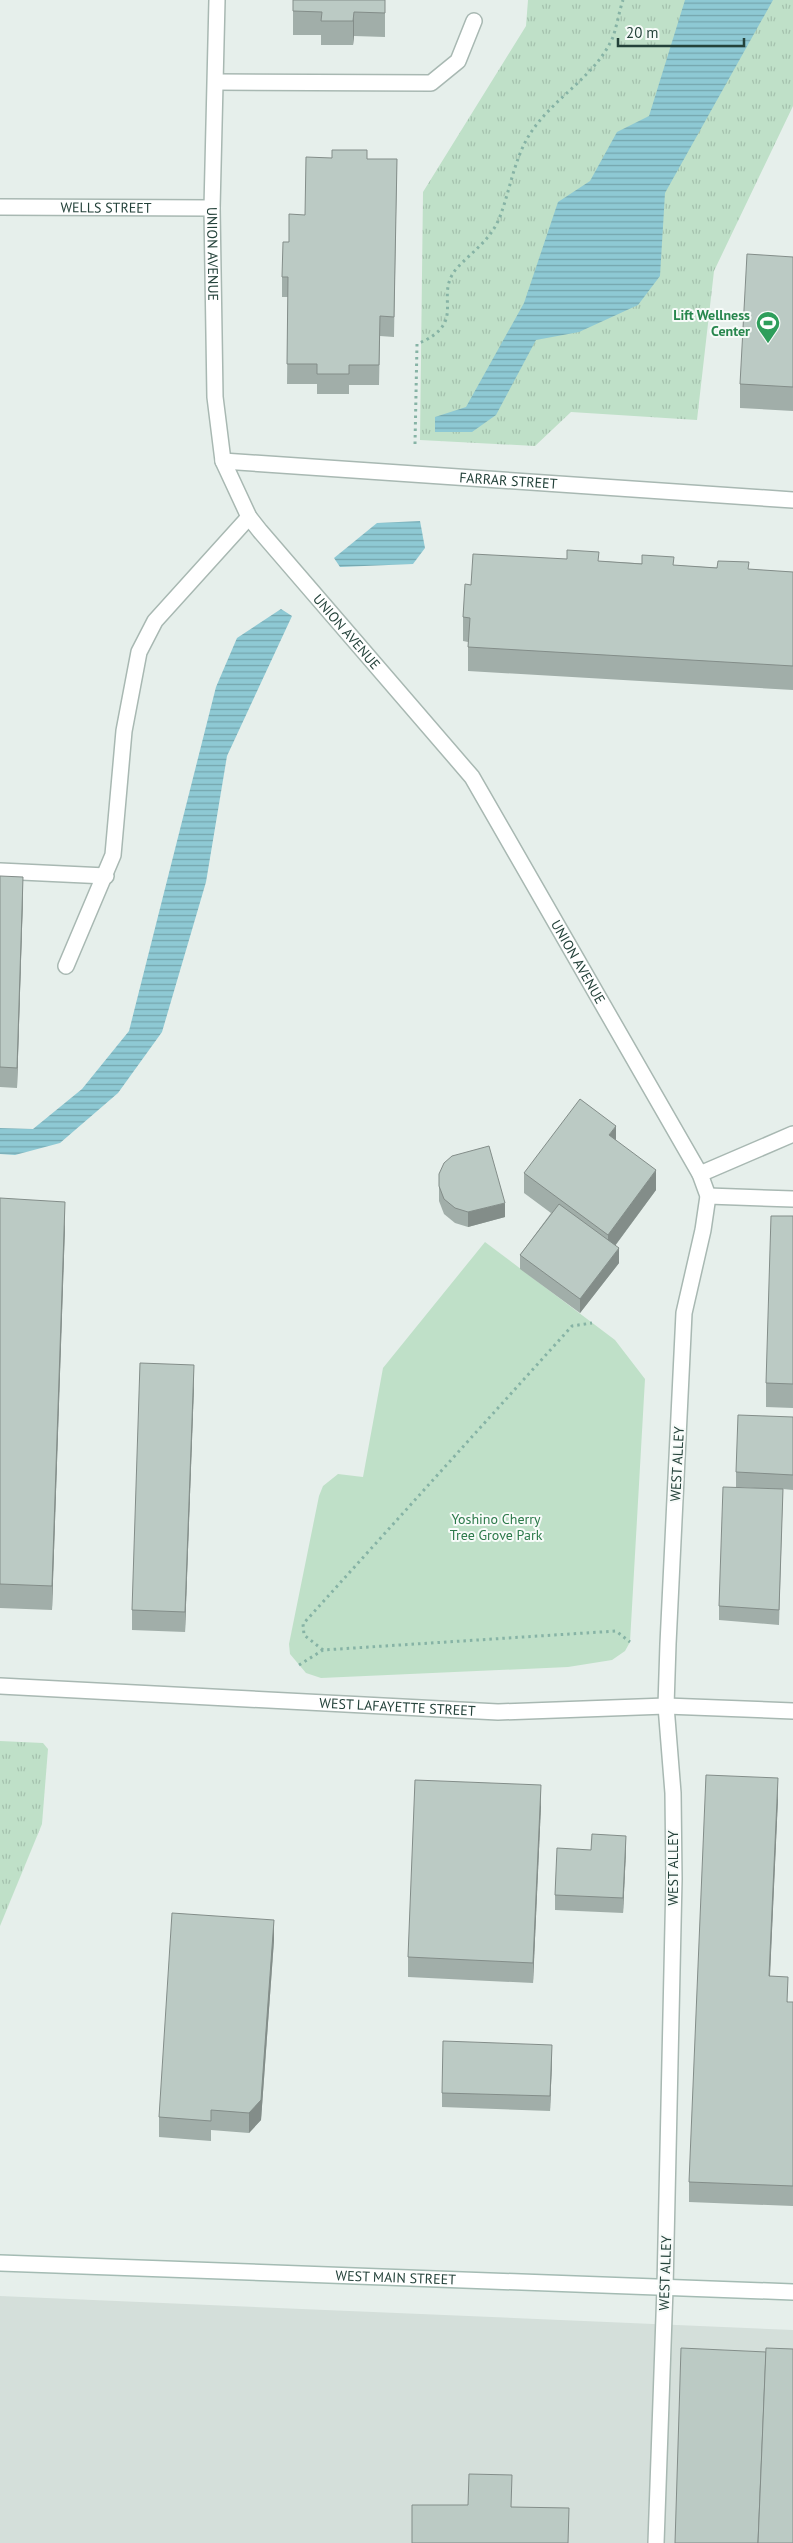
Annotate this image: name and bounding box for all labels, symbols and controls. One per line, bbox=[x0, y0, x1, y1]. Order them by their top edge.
scale bar bbox=[618, 15, 744, 47]
text: 20 m bbox=[626, 23, 659, 42]
street label: WELLS STREET bbox=[60, 198, 152, 217]
street label: UNION AVENUE bbox=[203, 207, 222, 301]
place label: Lift Wellness Center bbox=[673, 306, 750, 340]
sports icon: Lift Wellness Center bbox=[755, 310, 781, 344]
street label: FARRAR STREET bbox=[459, 468, 558, 493]
street label: UNION AVENUE bbox=[309, 590, 384, 673]
street label: UNION AVENUE bbox=[547, 917, 609, 1007]
street label: WEST ALLEY bbox=[666, 1426, 688, 1502]
park label: Yoshino Cherry Tree Grove Park bbox=[450, 1510, 543, 1544]
street label: WEST LAFAYETTE STREET bbox=[319, 1694, 476, 1720]
street label: WEST ALLEY bbox=[664, 1830, 682, 1906]
street label: WEST ALLEY bbox=[655, 2235, 675, 2311]
street label: WEST MAIN STREET bbox=[335, 2266, 456, 2289]

